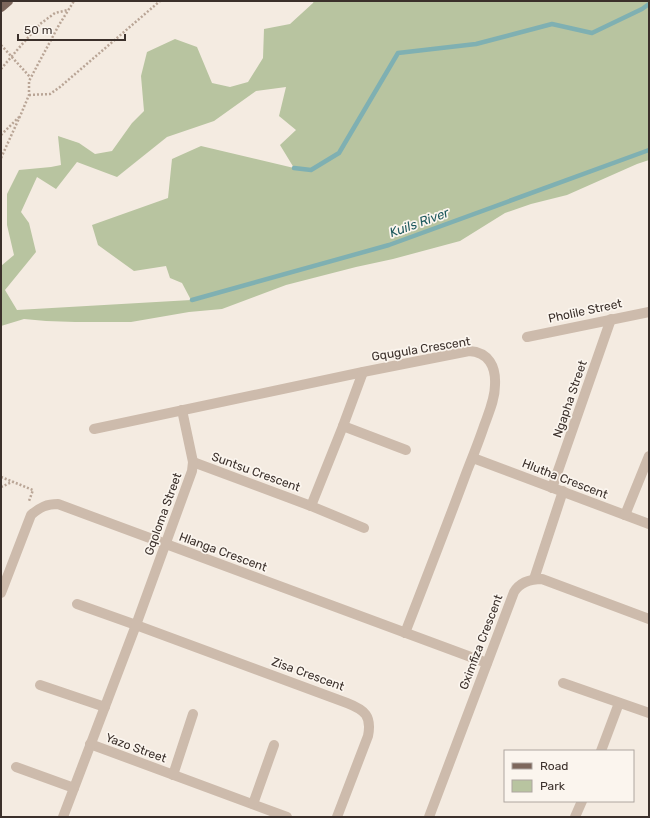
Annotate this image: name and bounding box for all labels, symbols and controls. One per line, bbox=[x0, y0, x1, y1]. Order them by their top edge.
scale bar bbox=[18, 16, 125, 42]
text: 50 m bbox=[24, 23, 52, 37]
water label: Kuils River bbox=[387, 204, 452, 240]
street label: Pholile Street bbox=[547, 296, 623, 326]
street label: Gqugula Crescent bbox=[371, 334, 472, 364]
street label: Ngapha Street bbox=[550, 358, 590, 440]
street label: Suntsu Crescent bbox=[210, 449, 303, 495]
street label: Hlutha Crescent bbox=[520, 456, 610, 502]
street label: Gqoloma Street bbox=[142, 470, 185, 557]
street label: Hlanga Crescent bbox=[177, 530, 269, 575]
street label: Gximfiza Crescent bbox=[456, 592, 506, 692]
street label: Zisa Crescent bbox=[270, 654, 347, 694]
street label: Yazo Street bbox=[104, 731, 169, 766]
legend bbox=[504, 750, 634, 802]
text: Road bbox=[540, 759, 568, 773]
text: Park bbox=[540, 779, 566, 793]

